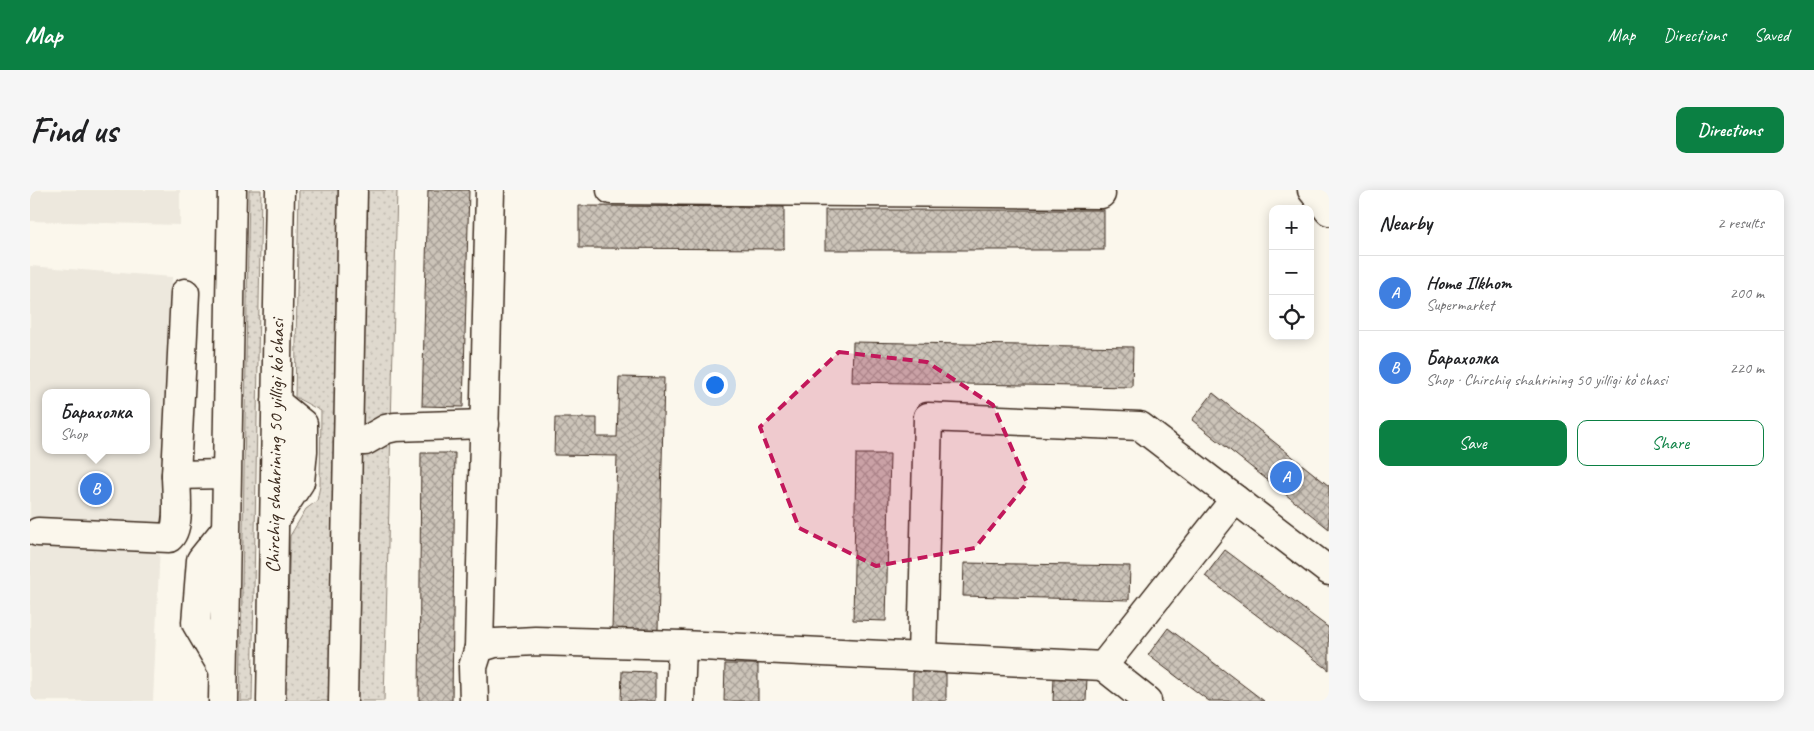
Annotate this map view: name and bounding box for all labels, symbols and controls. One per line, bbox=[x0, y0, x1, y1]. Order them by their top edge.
text: Map bbox=[25, 20, 62, 50]
text: Map bbox=[1608, 24, 1635, 46]
text: Directions bbox=[1663, 24, 1726, 46]
text: Saved bbox=[1754, 24, 1789, 46]
button: Directions bbox=[1676, 107, 1784, 153]
text: Find us bbox=[30, 108, 117, 153]
map controls bbox=[1269, 205, 1314, 340]
button: + bbox=[1269, 205, 1314, 250]
text: Nearby bbox=[1379, 210, 1432, 236]
text: 2 results bbox=[1717, 213, 1764, 233]
button: − bbox=[1269, 250, 1314, 295]
text: Home Ilkhom bbox=[1426, 271, 1511, 295]
text: A bbox=[1391, 283, 1399, 303]
text: 200 m bbox=[1730, 283, 1764, 303]
button: locate bbox=[1269, 295, 1314, 340]
text: Supermarket bbox=[1426, 295, 1494, 315]
street label: Chirchiq shahrining 50 yilligi koʻchasi bbox=[260, 316, 290, 573]
text: Барахолка bbox=[1426, 346, 1498, 370]
text: B bbox=[1391, 358, 1399, 378]
text: 220 m bbox=[1730, 358, 1764, 378]
text: Shop · Chirchiq shahrining 50 yilligi koʻchasi bbox=[1426, 370, 1667, 390]
your location bbox=[702, 372, 728, 398]
popup bbox=[42, 389, 150, 454]
text: Барахолка bbox=[60, 400, 132, 424]
button: Save bbox=[1379, 420, 1567, 466]
button: Share bbox=[1577, 420, 1764, 466]
text: Shop bbox=[60, 424, 87, 444]
pin: A bbox=[1270, 458, 1302, 496]
pin: B bbox=[80, 470, 112, 508]

